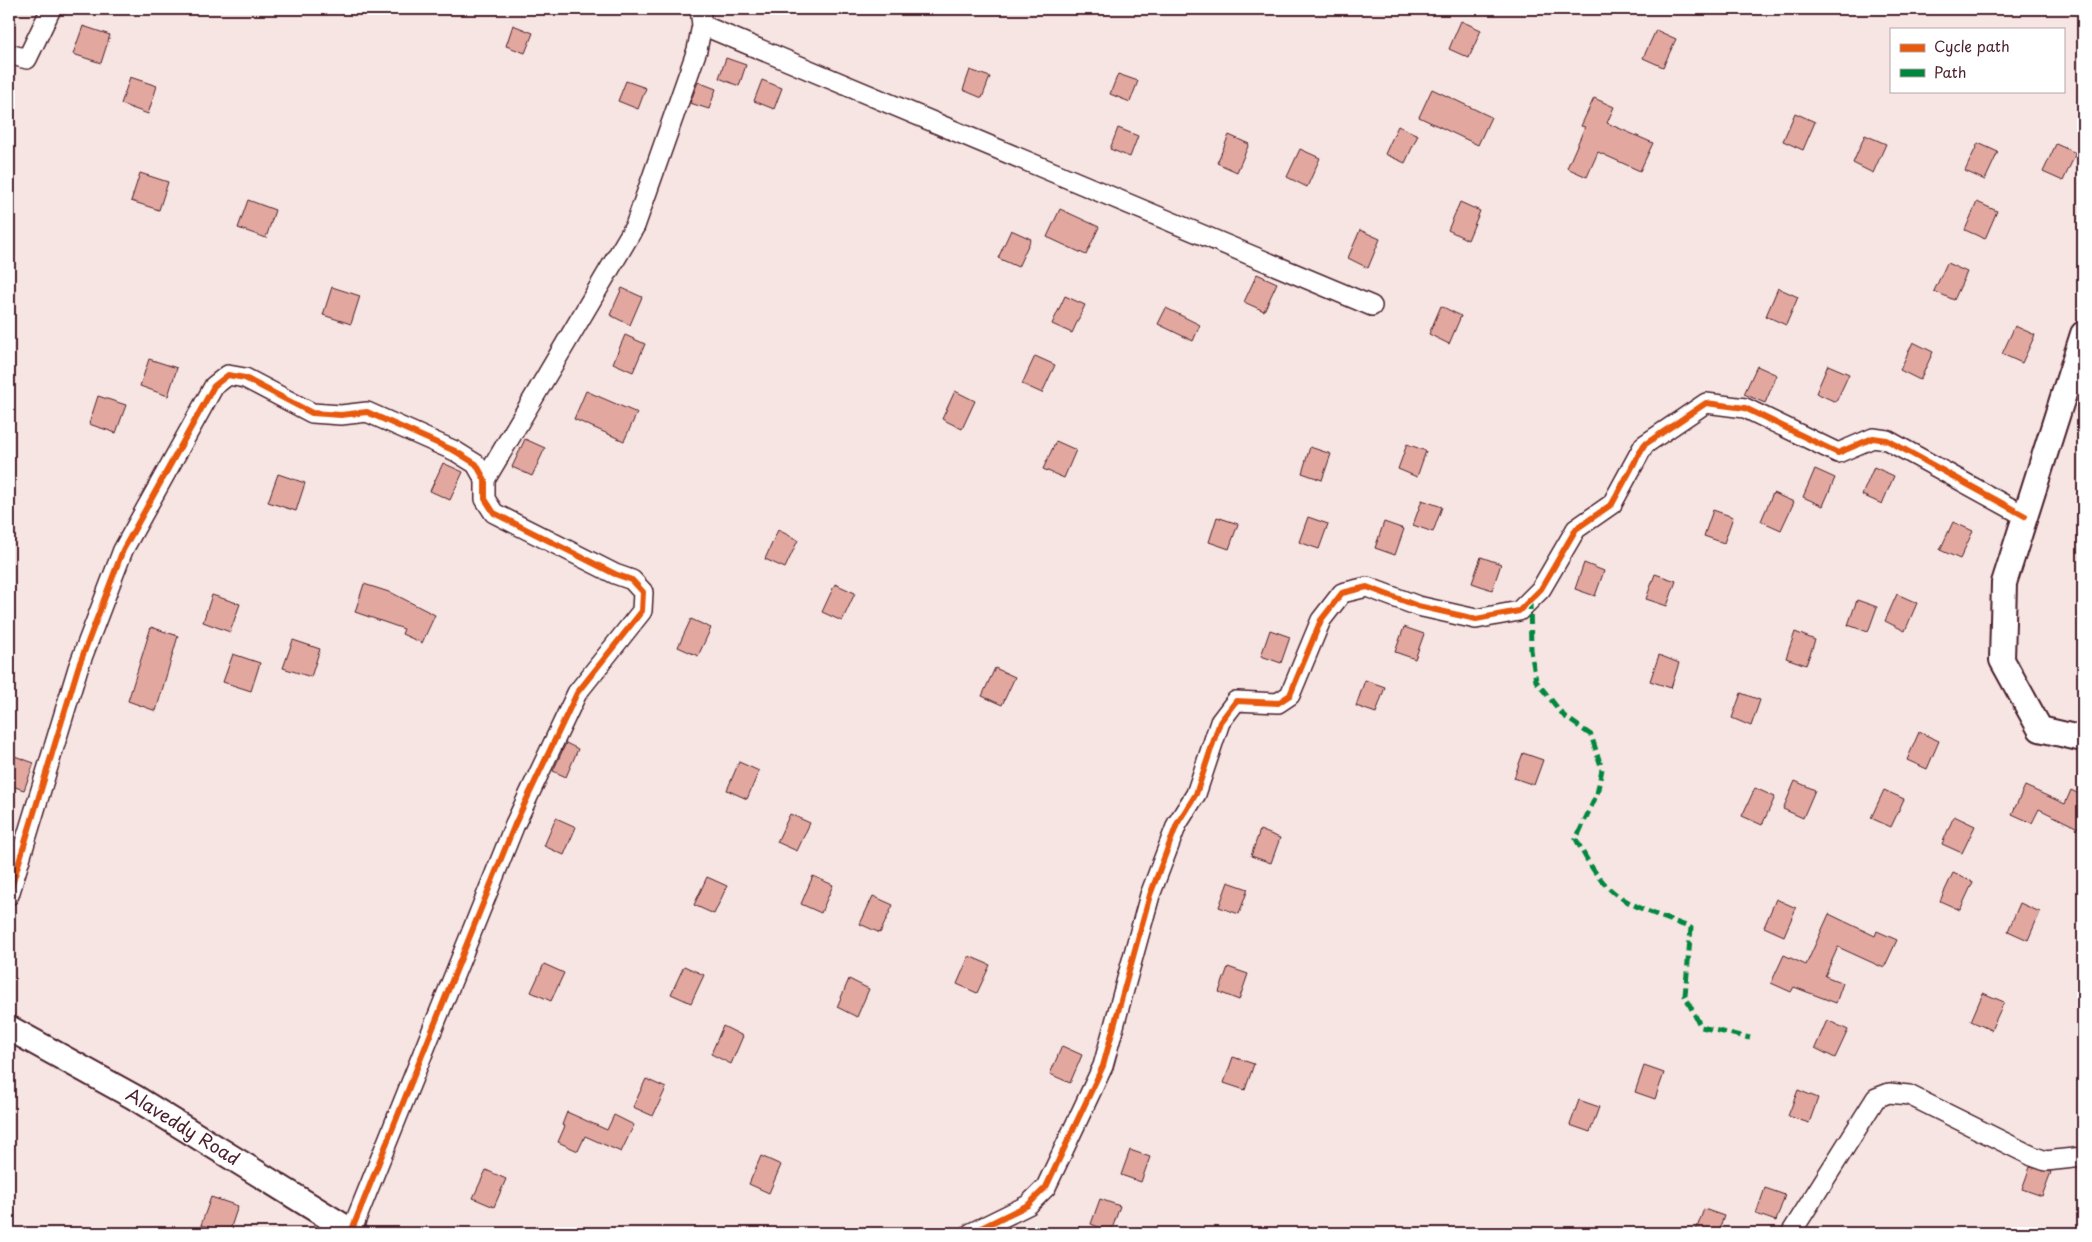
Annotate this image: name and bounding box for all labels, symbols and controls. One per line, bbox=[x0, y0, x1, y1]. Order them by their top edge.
legend bbox=[1890, 28, 2064, 92]
text: Cycle path bbox=[1934, 34, 2010, 57]
text: Path bbox=[1934, 60, 1966, 83]
street label: Alaveddy Road bbox=[122, 1080, 246, 1171]

